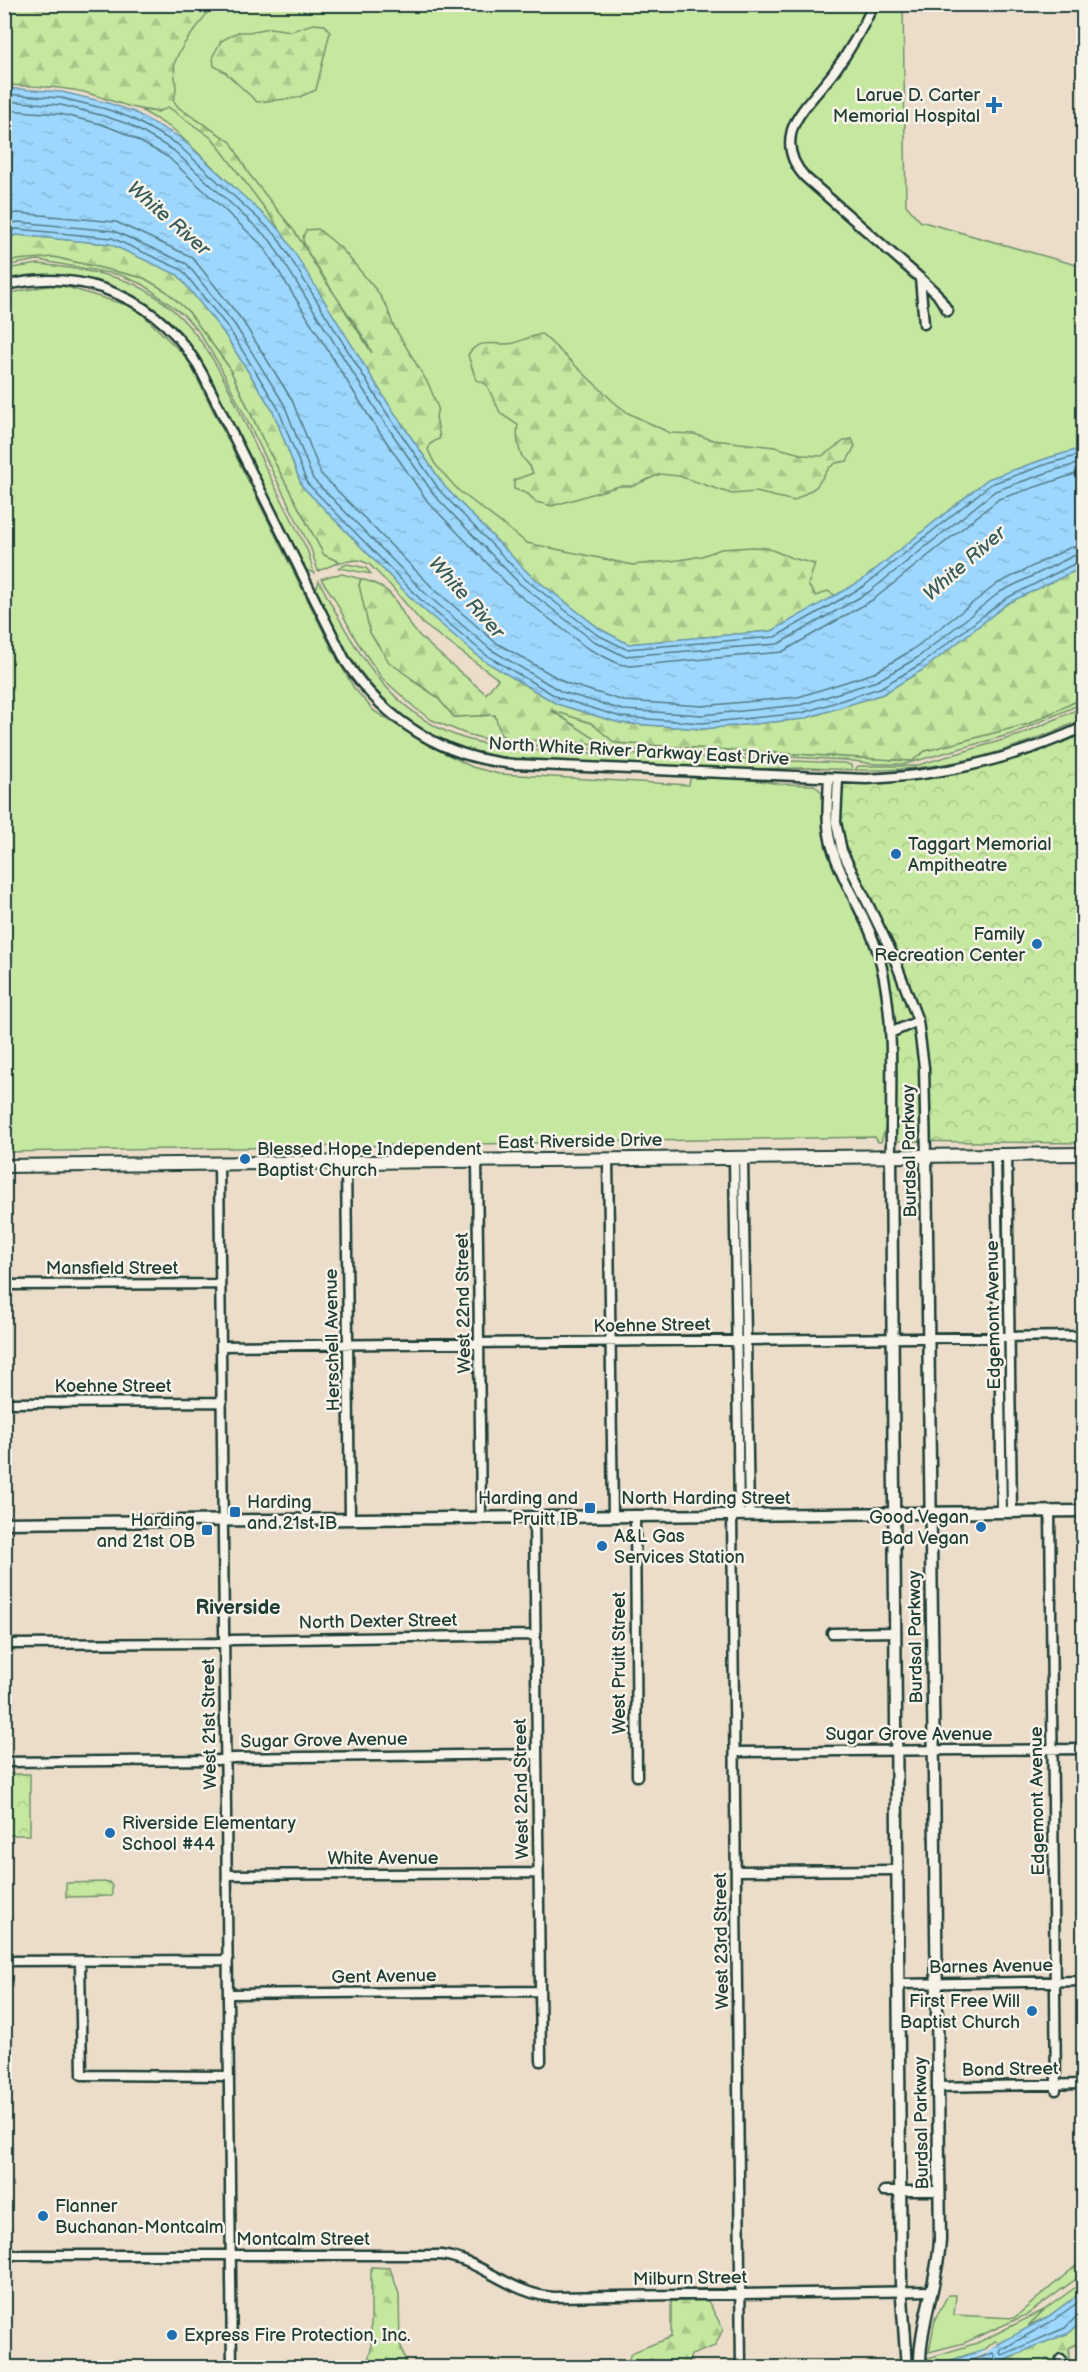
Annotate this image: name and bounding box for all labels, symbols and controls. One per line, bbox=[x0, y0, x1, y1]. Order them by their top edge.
place label: Larue D. Carter Memorial Hospital bbox=[833, 85, 980, 127]
marker: Larue D. Carter Memorial Hospital bbox=[985, 96, 1003, 114]
water label: White River bbox=[122, 176, 216, 262]
water label: White River bbox=[918, 520, 1012, 606]
water label: White River bbox=[423, 552, 510, 645]
street label: North White River Parkway East Drive bbox=[488, 733, 790, 770]
place label: Taggart Memorial Ampitheatre bbox=[908, 834, 1051, 876]
marker: Taggart Memorial Ampitheatre bbox=[889, 847, 903, 861]
place label: Family Recreation Center bbox=[874, 924, 1026, 966]
marker: Family Recreation Center bbox=[1030, 937, 1044, 951]
street label: Burdsal Parkway bbox=[898, 1083, 921, 1218]
street label: East Riverside Drive bbox=[498, 1130, 663, 1153]
place label: Blessed Hope Independent Baptist Church bbox=[257, 1139, 482, 1181]
marker: Blessed Hope Independent Baptist Church bbox=[238, 1152, 252, 1166]
street label: West 22nd Street bbox=[452, 1232, 475, 1374]
street label: Edgemont Avenue bbox=[982, 1240, 1005, 1390]
street label: Mansfield Street bbox=[46, 1258, 179, 1279]
street label: Herschell Avenue bbox=[321, 1268, 344, 1412]
street label: Koehne Street bbox=[593, 1314, 711, 1337]
street label: Koehne Street bbox=[54, 1376, 172, 1397]
place label: Harding and Pruitt IB bbox=[478, 1488, 578, 1530]
street label: North Harding Street bbox=[621, 1488, 791, 1509]
place label: Harding and 21st IB bbox=[247, 1492, 337, 1534]
marker: Harding and Pruitt IB bbox=[583, 1501, 597, 1515]
marker: Harding and 21st IB bbox=[228, 1505, 242, 1519]
place label: Good Vegan Bad Vegan bbox=[869, 1507, 969, 1549]
place label: Harding and 21st OB bbox=[97, 1510, 195, 1552]
marker: Good Vegan Bad Vegan bbox=[974, 1520, 988, 1534]
marker: Harding and 21st OB bbox=[200, 1523, 214, 1537]
place label: A&L Gas Services Station bbox=[614, 1526, 745, 1568]
marker: A&L Gas Services Station bbox=[595, 1539, 609, 1553]
street label: Burdsal Parkway bbox=[904, 1569, 927, 1704]
street label: West Pruitt Street bbox=[609, 1591, 630, 1734]
district label: Riverside bbox=[195, 1596, 281, 1620]
street label: North Dexter Street bbox=[299, 1610, 458, 1633]
street label: West 21st Street bbox=[198, 1658, 221, 1790]
street label: West 22nd Street bbox=[510, 1718, 533, 1860]
street label: Sugar Grove Avenue bbox=[825, 1724, 993, 1745]
street label: Edgemont Avenue bbox=[1026, 1726, 1049, 1876]
street label: Sugar Grove Avenue bbox=[240, 1729, 408, 1752]
place label: Riverside Elementary School #44 bbox=[122, 1813, 297, 1855]
marker: Riverside Elementary School #44 bbox=[103, 1826, 117, 1840]
street label: White Avenue bbox=[328, 1848, 439, 1869]
street label: West 23rd Street bbox=[710, 1872, 733, 2010]
street label: Barnes Avenue bbox=[929, 1955, 1054, 1978]
street label: Gent Avenue bbox=[331, 1965, 437, 1988]
place label: First Free Will Baptist Church bbox=[900, 1991, 1020, 2033]
marker: First Free Will Baptist Church bbox=[1025, 2004, 1039, 2018]
street label: Burdsal Parkway bbox=[910, 2055, 933, 2190]
street label: Bond Street bbox=[961, 2058, 1059, 2081]
place label: Flanner Buchanan-Montcalm bbox=[55, 2196, 224, 2238]
marker: Flanner Buchanan-Montcalm bbox=[36, 2209, 50, 2223]
street label: Montcalm Street bbox=[236, 2229, 370, 2250]
street label: Milburn Street bbox=[633, 2267, 748, 2290]
place label: Express Fire Protection, Inc. bbox=[184, 2325, 411, 2346]
marker: Express Fire Protection, Inc. bbox=[165, 2328, 179, 2342]

